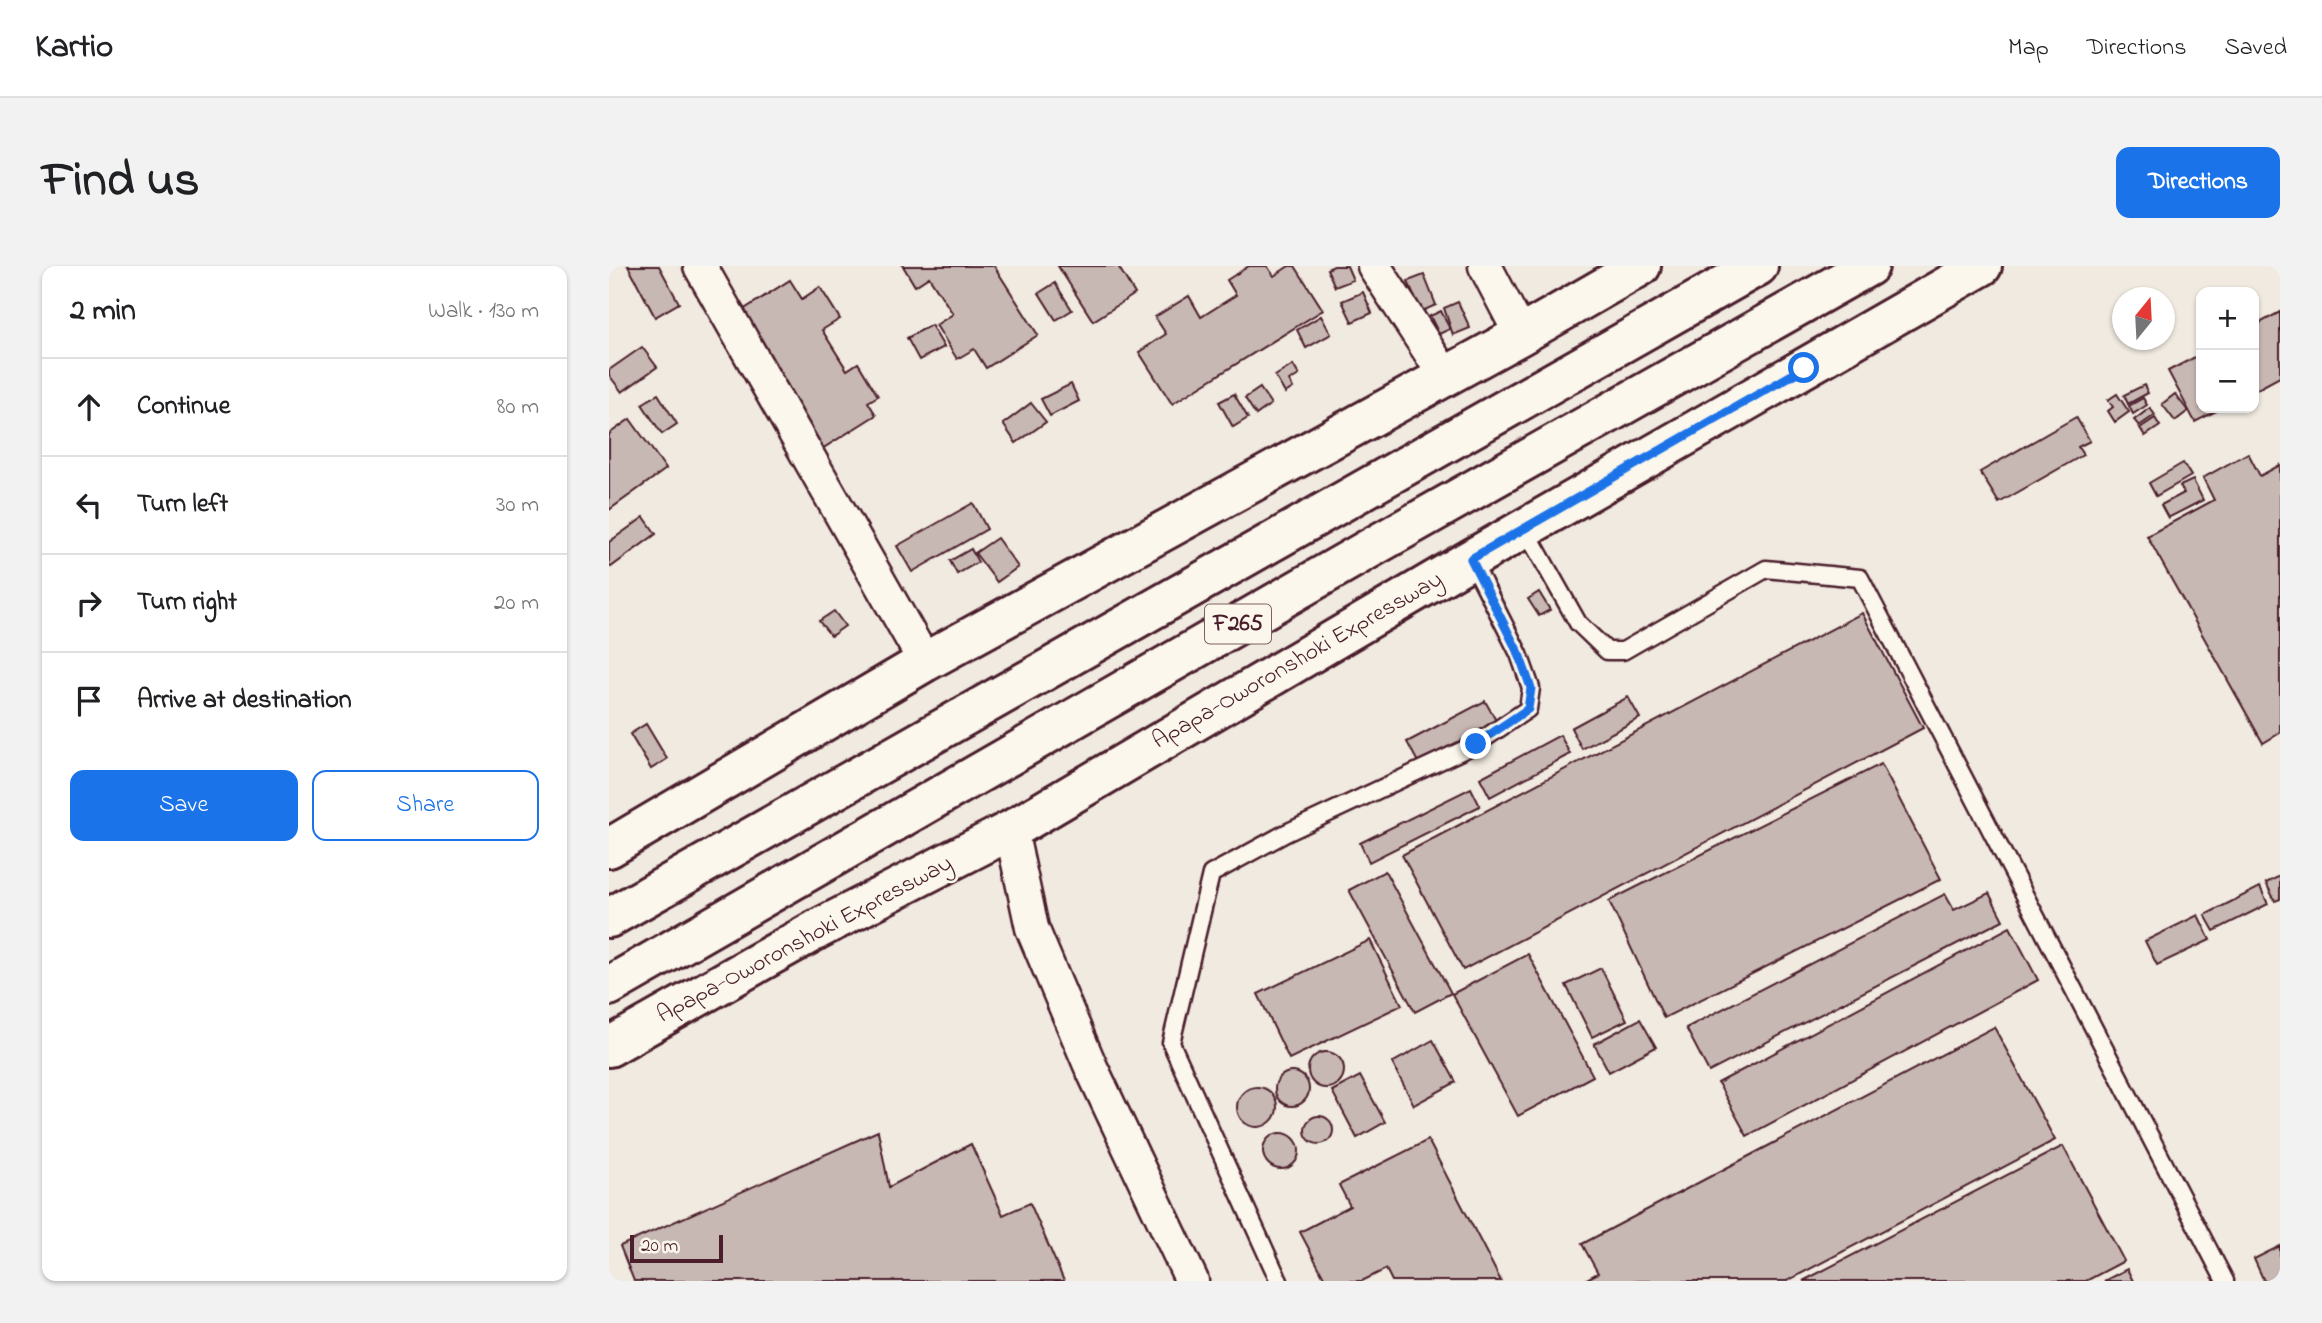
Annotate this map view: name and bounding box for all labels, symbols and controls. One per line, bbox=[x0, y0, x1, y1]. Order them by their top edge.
text: Kartio bbox=[35, 24, 113, 72]
text: Map bbox=[2008, 31, 2049, 66]
text: Directions bbox=[2087, 31, 2186, 66]
text: Saved bbox=[2224, 31, 2287, 66]
text: Find us bbox=[42, 146, 199, 218]
button: Directions bbox=[2116, 147, 2280, 218]
north arrow bbox=[2112, 287, 2175, 350]
map controls bbox=[2196, 287, 2259, 413]
button: + bbox=[2196, 287, 2259, 350]
text: 2 min bbox=[70, 290, 136, 334]
text: Walk · 130 m bbox=[428, 295, 539, 328]
button: − bbox=[2196, 350, 2259, 413]
route start bbox=[1788, 352, 1819, 383]
icon: ahead bbox=[70, 388, 108, 426]
text: Continue bbox=[137, 388, 230, 426]
text: 80 m bbox=[497, 391, 539, 424]
icon: left bbox=[70, 486, 108, 524]
text: Turn left bbox=[137, 486, 228, 524]
text: 30 m bbox=[496, 489, 539, 522]
street label: Apapa-Oworonshoki Expressway bbox=[1146, 563, 1450, 760]
icon: right bbox=[70, 584, 108, 622]
text: Turn right bbox=[137, 584, 237, 622]
text: 20 m bbox=[494, 587, 539, 620]
road number: F265 bbox=[1205, 604, 1271, 644]
icon: arrive bbox=[70, 682, 108, 720]
text: Arrive at destination bbox=[137, 682, 352, 720]
route end bbox=[1460, 728, 1491, 759]
button: Save bbox=[70, 770, 298, 841]
button: Share bbox=[312, 770, 539, 841]
street label: Apapa-Oworonshoki Expressway bbox=[651, 847, 960, 1034]
scale bar bbox=[630, 1232, 723, 1264]
text: 20 m bbox=[641, 1233, 678, 1260]

